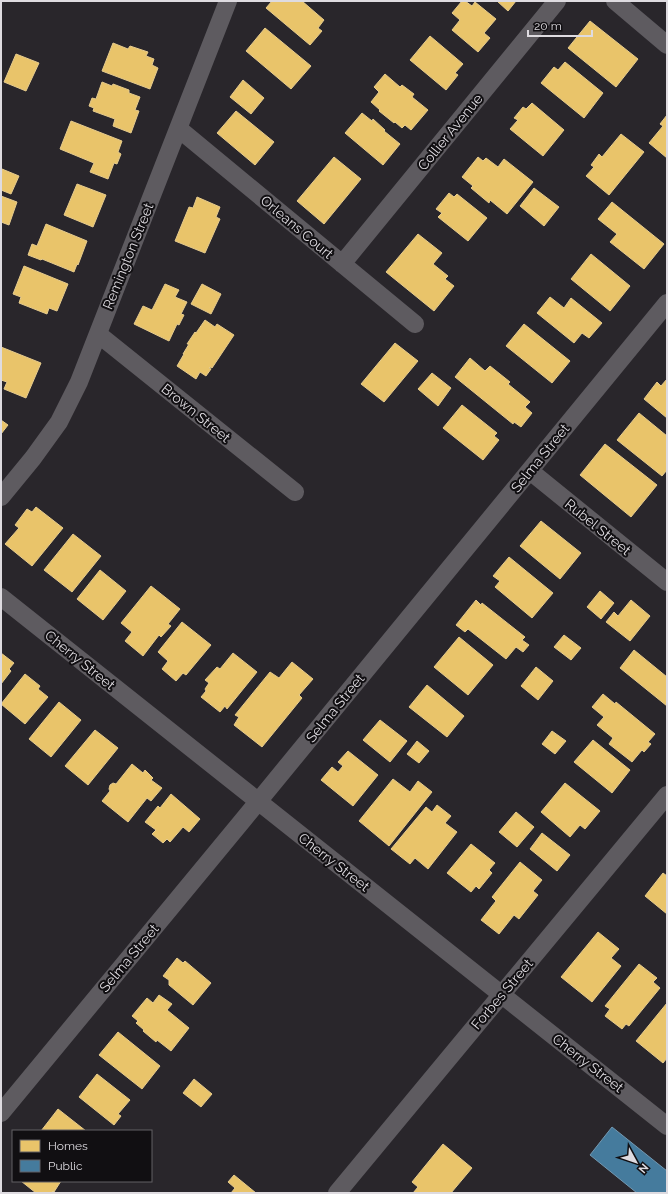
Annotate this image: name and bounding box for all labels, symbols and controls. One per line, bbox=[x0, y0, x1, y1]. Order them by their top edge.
scale bar bbox=[528, 12, 592, 38]
text: 20 m bbox=[534, 19, 562, 33]
street label: Collier Avenue bbox=[414, 91, 486, 173]
street label: Orleans Court bbox=[258, 192, 337, 262]
street label: Remington Street bbox=[99, 200, 157, 312]
street label: Brown Street bbox=[158, 380, 234, 446]
street label: Selma Street bbox=[508, 420, 573, 495]
street label: Rubel Street bbox=[562, 496, 634, 559]
street label: Cherry Street bbox=[42, 627, 118, 693]
street label: Selma Street bbox=[303, 670, 368, 745]
street label: Cherry Street bbox=[295, 829, 373, 895]
street label: Selma Street bbox=[96, 921, 162, 995]
street label: Forbes Street bbox=[468, 955, 536, 1032]
street label: Cherry Street bbox=[549, 1030, 627, 1096]
legend bbox=[12, 1130, 152, 1182]
text: Homes bbox=[48, 1139, 88, 1153]
north arrow bbox=[616, 1142, 656, 1182]
text: Public bbox=[48, 1159, 83, 1173]
text: N bbox=[636, 1161, 651, 1176]

